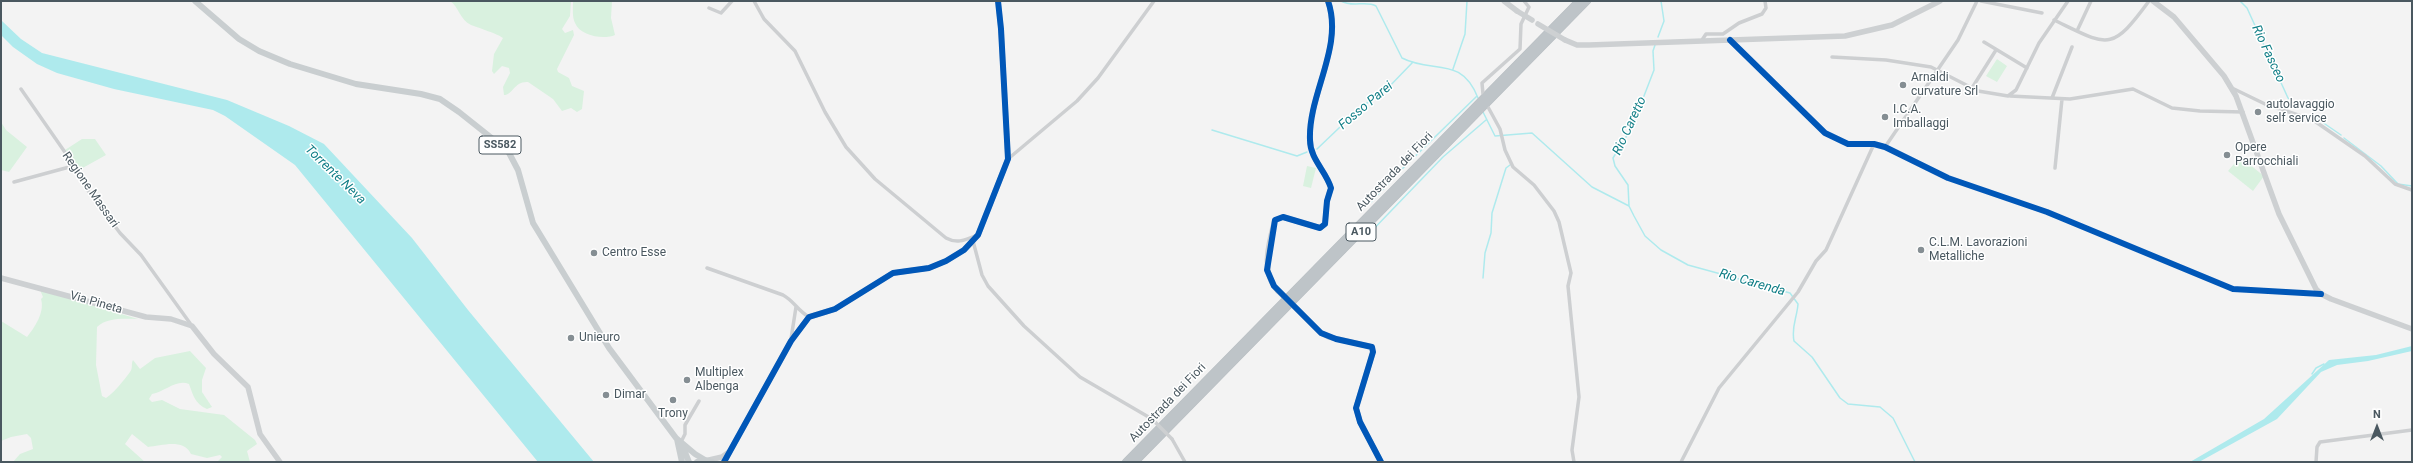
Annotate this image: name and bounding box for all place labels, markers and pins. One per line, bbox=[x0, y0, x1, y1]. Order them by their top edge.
place label: Arnaldi curvature Srl bbox=[1911, 71, 1978, 99]
marker: Arnaldi curvature Srl bbox=[1898, 80, 1908, 90]
place label: autolavaggio self service bbox=[2266, 98, 2335, 126]
place label: I.C.A. Imballaggi bbox=[1893, 103, 1949, 131]
marker: autolavaggio self service bbox=[2253, 107, 2263, 117]
marker: I.C.A. Imballaggi bbox=[1880, 112, 1890, 122]
place label: Opere Parrocchiali bbox=[2235, 141, 2298, 169]
marker: Opere Parrocchiali bbox=[2222, 150, 2232, 160]
place label: C.L.M. Lavorazioni Metalliche bbox=[1929, 236, 2027, 264]
marker: C.L.M. Lavorazioni Metalliche bbox=[1916, 245, 1926, 255]
place label: Centro Esse bbox=[602, 246, 666, 260]
marker: Centro Esse bbox=[589, 248, 599, 258]
place label: Unieuro bbox=[579, 331, 620, 345]
marker: Unieuro bbox=[566, 333, 576, 343]
place label: Multiplex Albenga bbox=[695, 366, 744, 394]
marker: Multiplex Albenga bbox=[682, 375, 692, 385]
place label: Dimar bbox=[614, 388, 646, 402]
marker: Dimar bbox=[601, 390, 611, 400]
marker: Trony bbox=[668, 395, 678, 405]
place label: Trony bbox=[658, 407, 688, 421]

